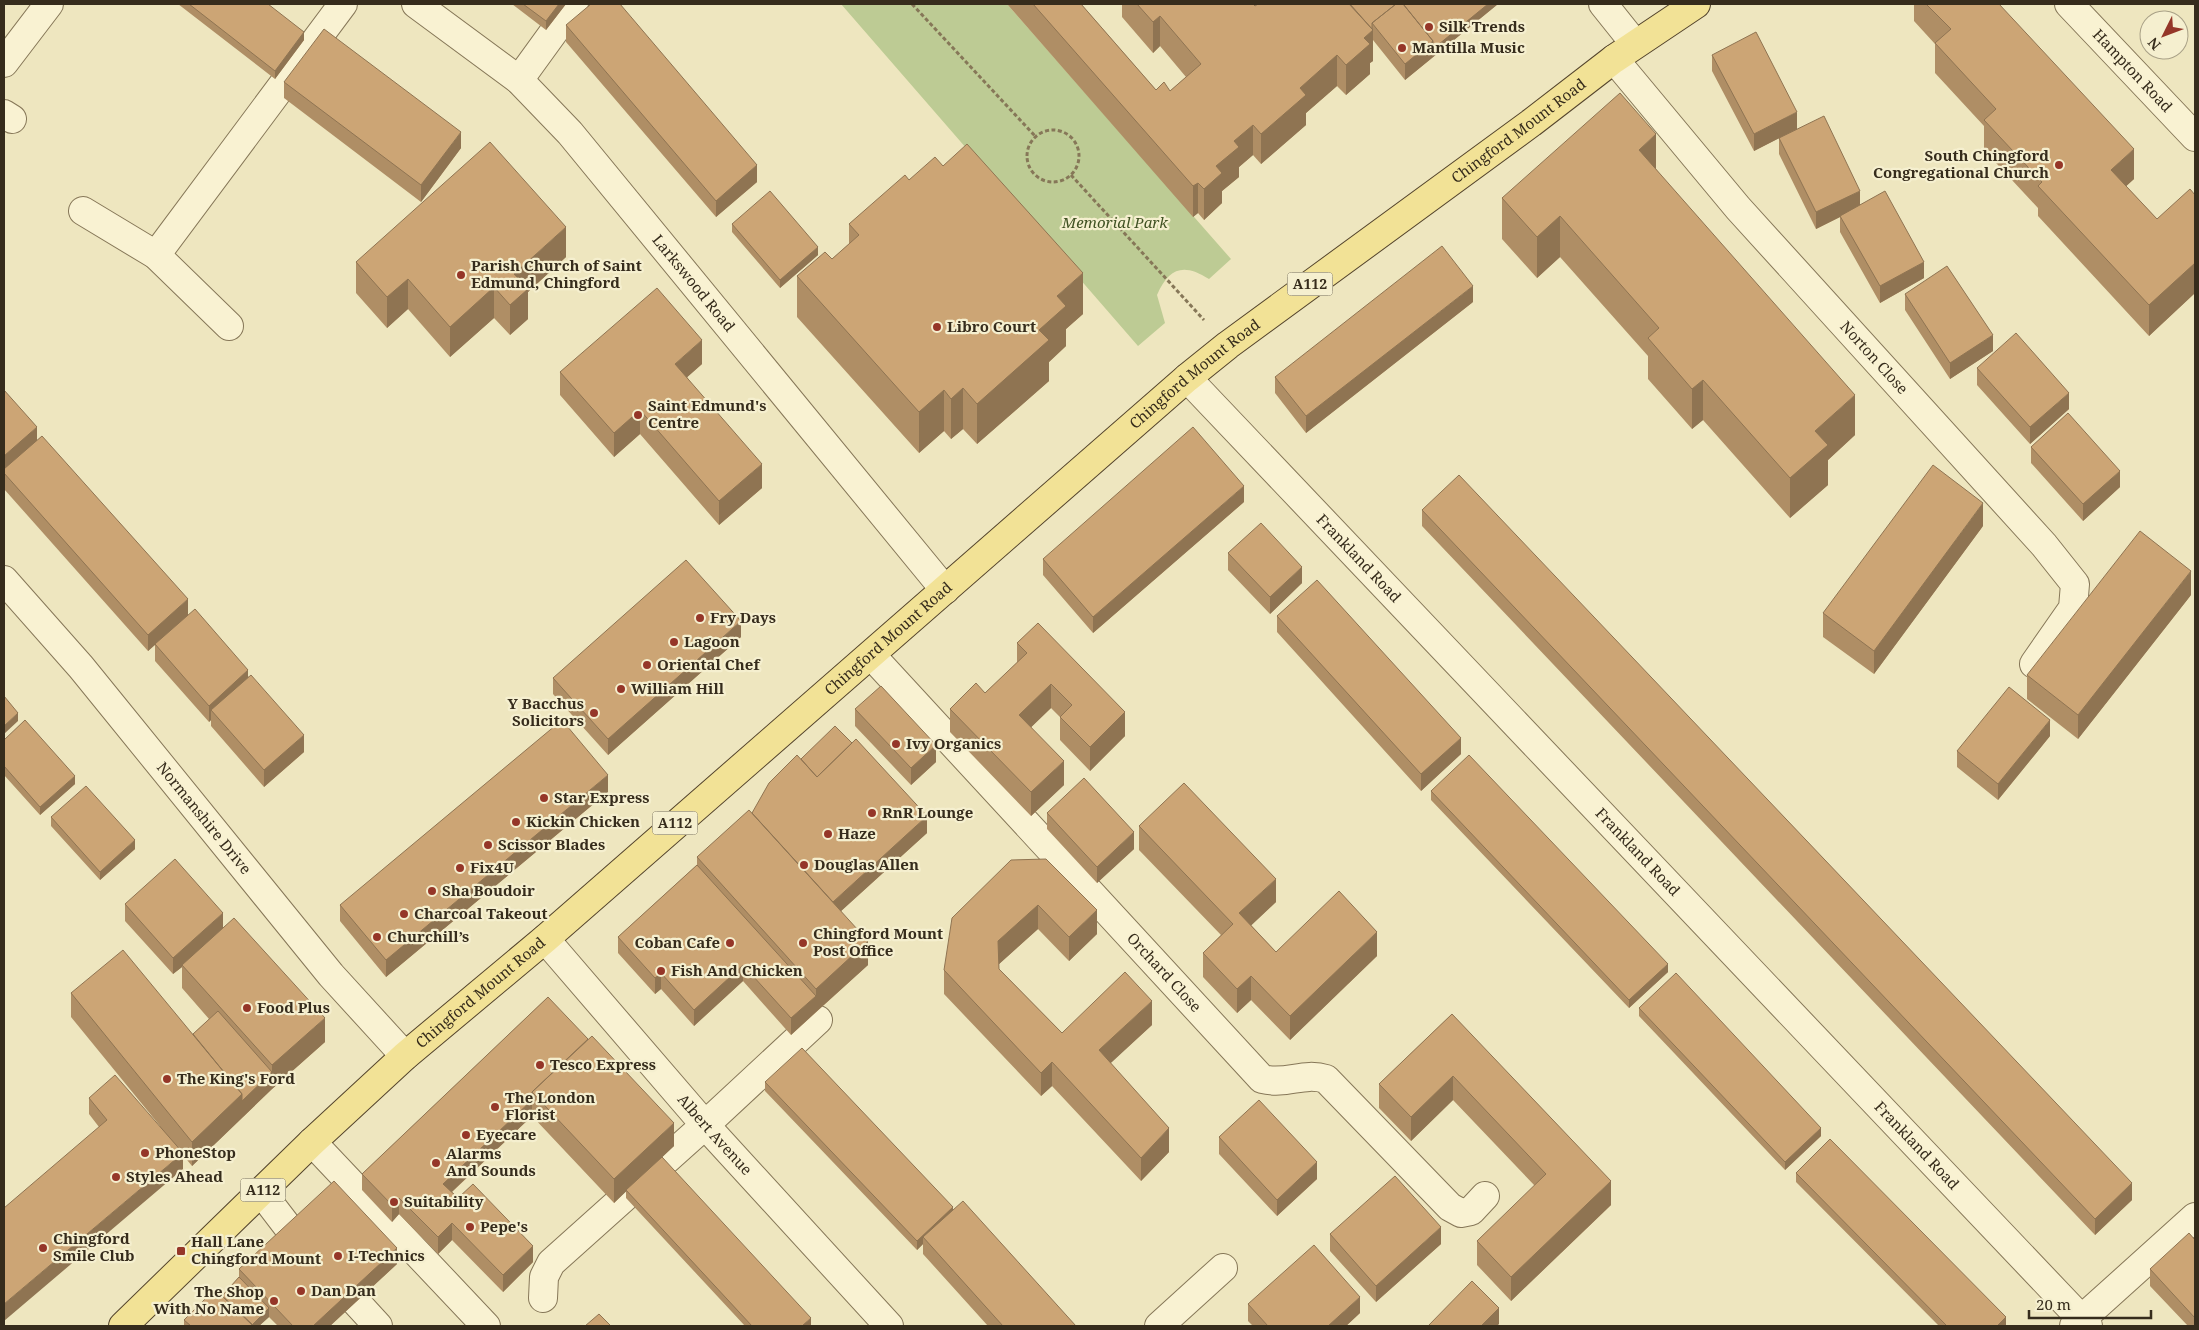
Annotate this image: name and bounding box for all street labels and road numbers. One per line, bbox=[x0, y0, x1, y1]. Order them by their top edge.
street label: Hampton Road bbox=[2089, 24, 2177, 116]
street label: Chingford Mount Road bbox=[1447, 74, 1589, 187]
street label: Larkswood Road bbox=[648, 230, 740, 335]
road number: A112 bbox=[1288, 272, 1332, 296]
street label: Chingford Mount Road bbox=[1125, 314, 1264, 433]
street label: Norton Close bbox=[1836, 316, 1913, 398]
street label: Frankland Road bbox=[1313, 509, 1406, 606]
street label: Chingford Mount Road bbox=[820, 577, 956, 699]
street label: Normanshire Drive bbox=[153, 757, 256, 878]
street label: Frankland Road bbox=[1592, 803, 1685, 900]
road number: A112 bbox=[652, 811, 698, 834]
street label: Orchard Close bbox=[1123, 928, 1206, 1016]
street label: Chingford Mount Road bbox=[411, 932, 549, 1052]
street label: Albert Avenue bbox=[674, 1089, 757, 1179]
street label: Frankland Road bbox=[1871, 1096, 1964, 1193]
road number: A112 bbox=[240, 1178, 286, 1202]

